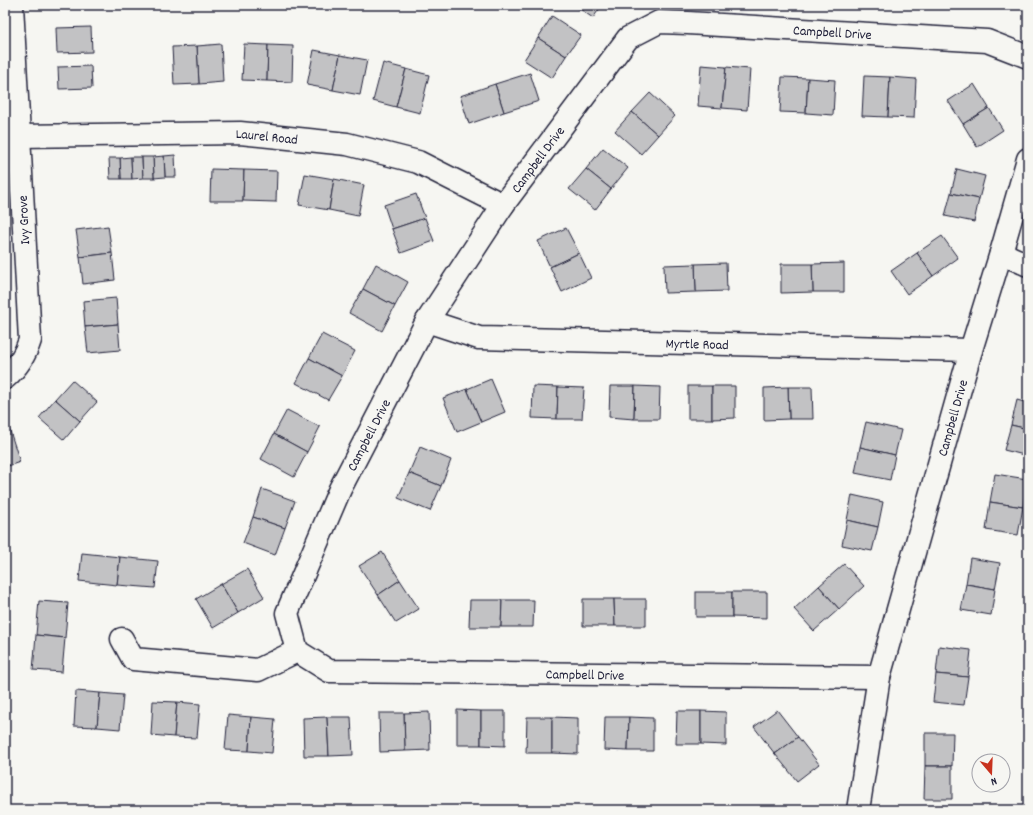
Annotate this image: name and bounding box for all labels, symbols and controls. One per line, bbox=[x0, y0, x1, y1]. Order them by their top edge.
street label: Campbell Drive bbox=[792, 21, 872, 46]
street label: Campbell Drive bbox=[507, 123, 570, 198]
street label: Laurel Road bbox=[236, 125, 299, 151]
street label: Ivy Grove bbox=[14, 195, 36, 245]
street label: Myrtle Road bbox=[665, 335, 729, 356]
street label: Campbell Drive bbox=[934, 378, 974, 459]
street label: Campbell Drive bbox=[343, 396, 397, 475]
street label: Campbell Drive bbox=[545, 665, 624, 687]
north arrow bbox=[971, 753, 1011, 793]
text: N bbox=[988, 772, 999, 789]

